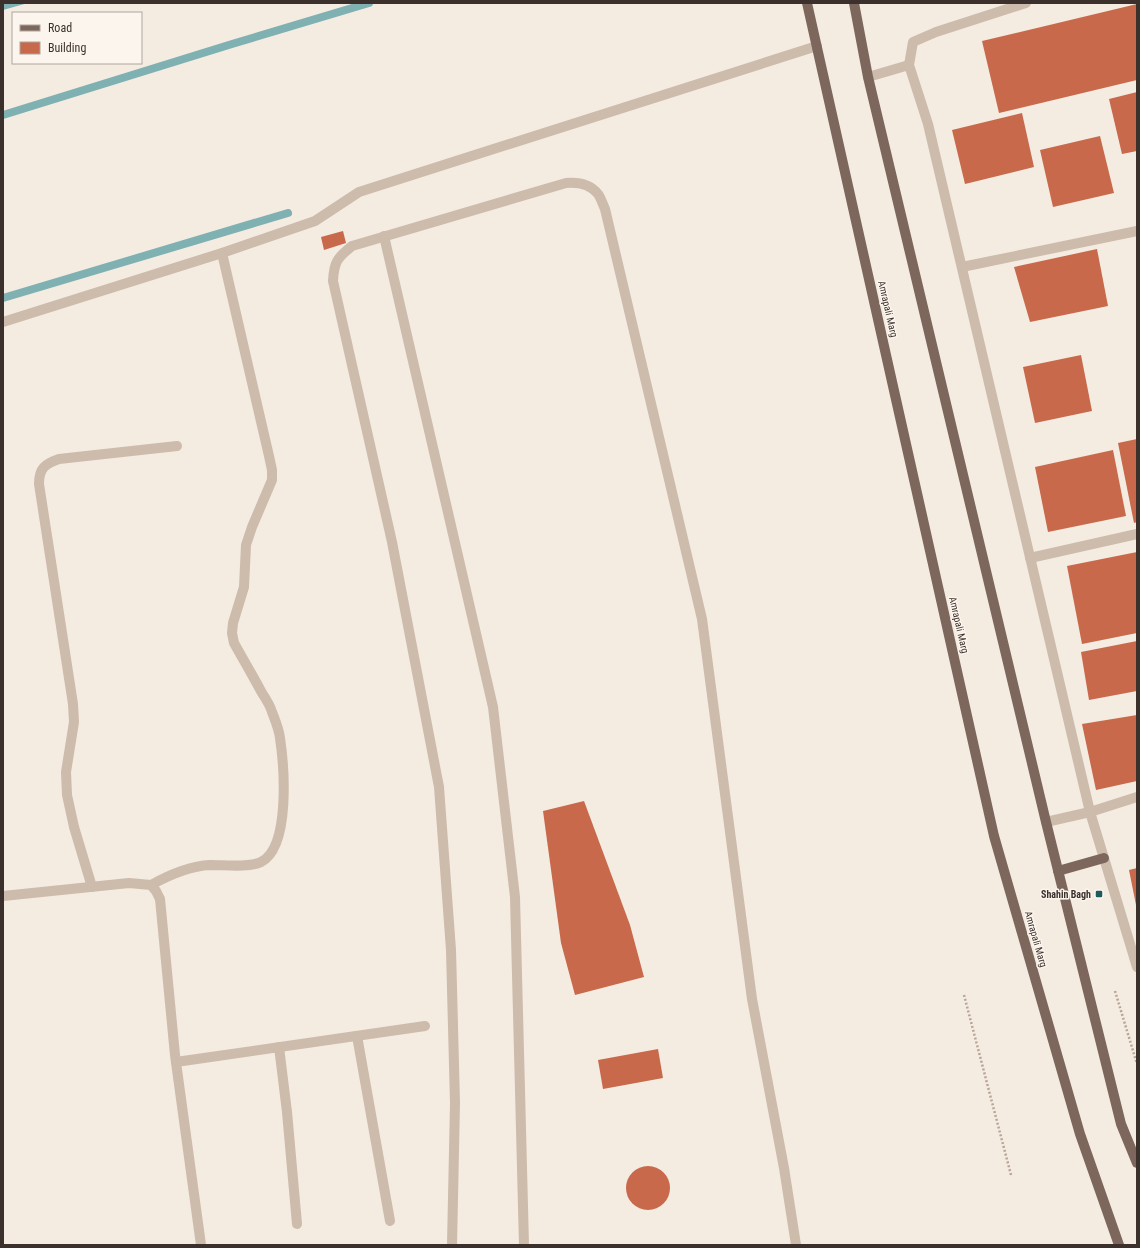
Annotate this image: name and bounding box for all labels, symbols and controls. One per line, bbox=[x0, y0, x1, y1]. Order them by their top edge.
legend bbox=[12, 12, 142, 64]
text: Road bbox=[48, 21, 72, 35]
text: Building bbox=[48, 41, 86, 55]
street label: Amrapali Marg bbox=[876, 280, 900, 338]
street label: Amrapali Marg bbox=[947, 596, 971, 654]
place label: Shahin Bagh bbox=[1041, 889, 1091, 900]
marker: Shahin Bagh bbox=[1094, 889, 1104, 899]
street label: Amrapali Marg bbox=[1023, 910, 1049, 968]

